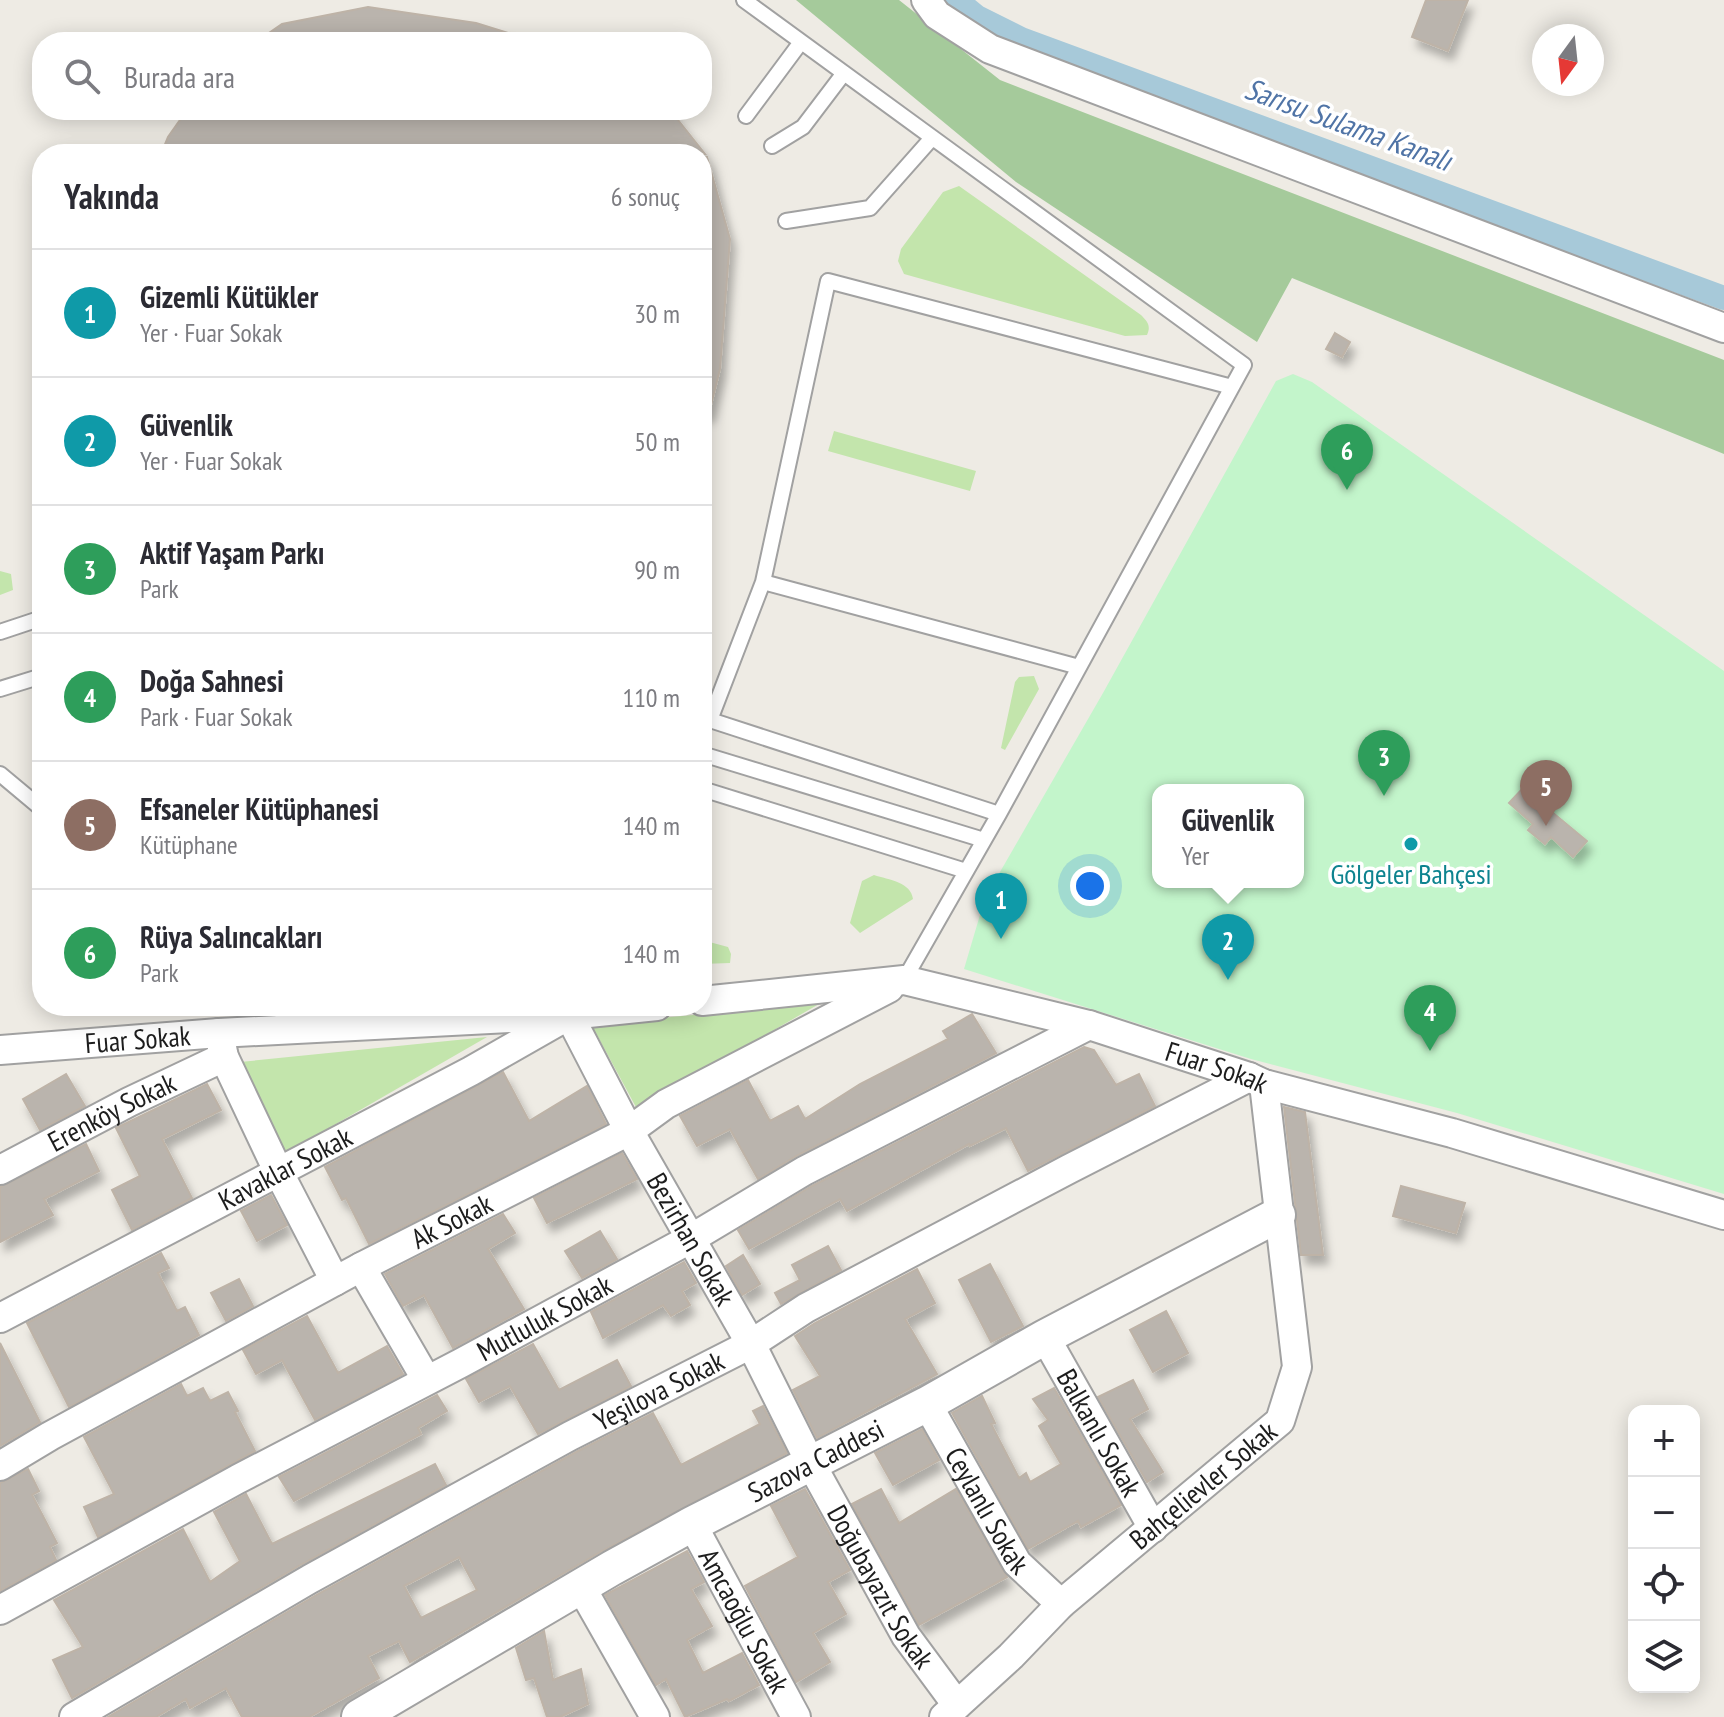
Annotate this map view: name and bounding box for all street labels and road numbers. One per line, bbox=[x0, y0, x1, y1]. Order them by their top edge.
street label: Fuar Sokak bbox=[83, 1016, 192, 1061]
street label: Fuar Sokak bbox=[1161, 1032, 1274, 1101]
street label: Erenköy Sokak bbox=[41, 1064, 182, 1160]
street label: Kavaklar Sokak bbox=[212, 1118, 358, 1218]
street label: Bezirhan Sokak bbox=[639, 1166, 744, 1312]
street label: Ak Sokak bbox=[405, 1184, 499, 1257]
street label: Mutluluk Sokak bbox=[470, 1266, 618, 1369]
street label: Yeşilova Sokak bbox=[587, 1342, 730, 1439]
street label: Balkanlı Sokak bbox=[1049, 1362, 1150, 1503]
street label: Sazova Caddesi bbox=[741, 1410, 890, 1510]
street label: Bahçelievler Sokak bbox=[1121, 1412, 1284, 1557]
street label: Ceylanlı Sokak bbox=[937, 1440, 1037, 1582]
street label: Doğubayazıt Sokak bbox=[819, 1498, 943, 1676]
street label: Amcaoğlu Sokak bbox=[691, 1542, 799, 1699]

